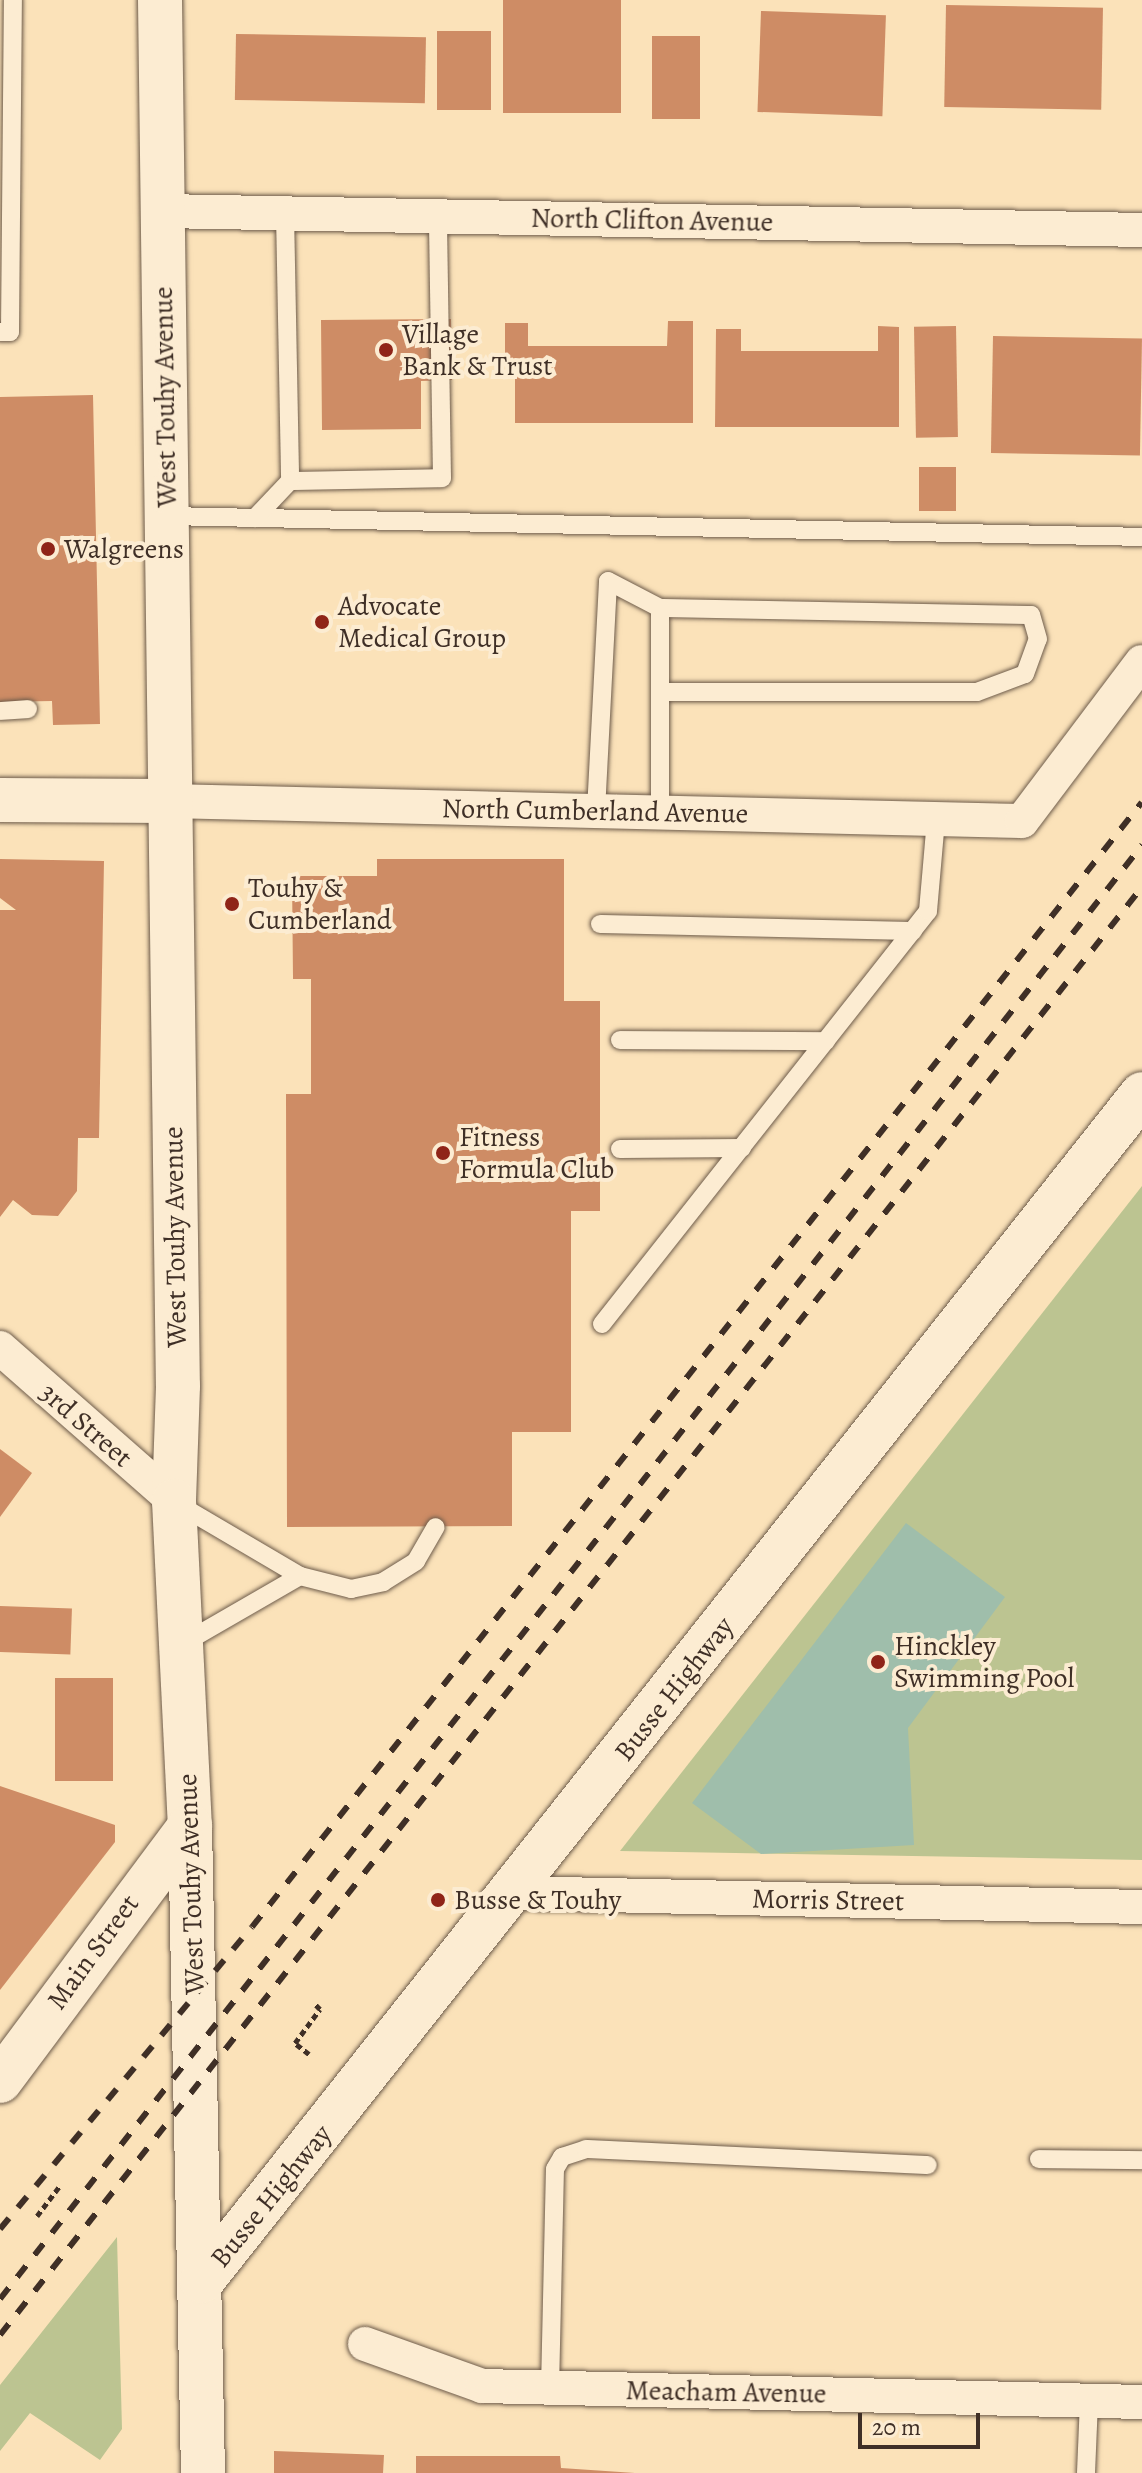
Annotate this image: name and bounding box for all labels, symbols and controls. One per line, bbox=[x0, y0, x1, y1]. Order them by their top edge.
street label: North Clifton Avenue bbox=[530, 201, 774, 239]
street label: West Touhy Avenue bbox=[146, 286, 184, 508]
place label: Village Bank & Trust bbox=[402, 317, 553, 383]
marker: Village Bank & Trust bbox=[377, 341, 395, 359]
place label: Walgreens bbox=[64, 532, 184, 566]
marker: Walgreens bbox=[39, 540, 57, 558]
place label: Advocate Medical Group bbox=[338, 589, 506, 655]
marker: Advocate Medical Group bbox=[313, 613, 331, 631]
street label: North Cumberland Avenue bbox=[441, 792, 749, 830]
place label: Touhy & Cumberland bbox=[248, 871, 392, 937]
marker: Touhy & Cumberland bbox=[223, 895, 241, 913]
place label: Fitness Formula Club bbox=[459, 1120, 614, 1186]
street label: West Touhy Avenue bbox=[156, 1126, 194, 1348]
marker: Fitness Formula Club bbox=[434, 1144, 452, 1162]
street label: 3rd Street bbox=[33, 1376, 139, 1474]
street label: Busse Highway bbox=[607, 1610, 741, 1768]
place label: Hinckley Swimming Pool bbox=[894, 1629, 1074, 1695]
marker: Hinckley Swimming Pool bbox=[869, 1653, 887, 1671]
street label: West Touhy Avenue bbox=[170, 1773, 212, 1995]
street label: Morris Street bbox=[752, 1882, 904, 1918]
place label: Busse & Touhy bbox=[454, 1883, 621, 1917]
street label: Main Street bbox=[40, 1888, 146, 2016]
marker: Busse & Touhy bbox=[429, 1891, 447, 1909]
street label: Busse Highway bbox=[203, 2118, 339, 2274]
street label: Meacham Avenue bbox=[625, 2373, 827, 2411]
scale bar bbox=[862, 2397, 984, 2447]
text: 20 m bbox=[872, 2411, 921, 2443]

